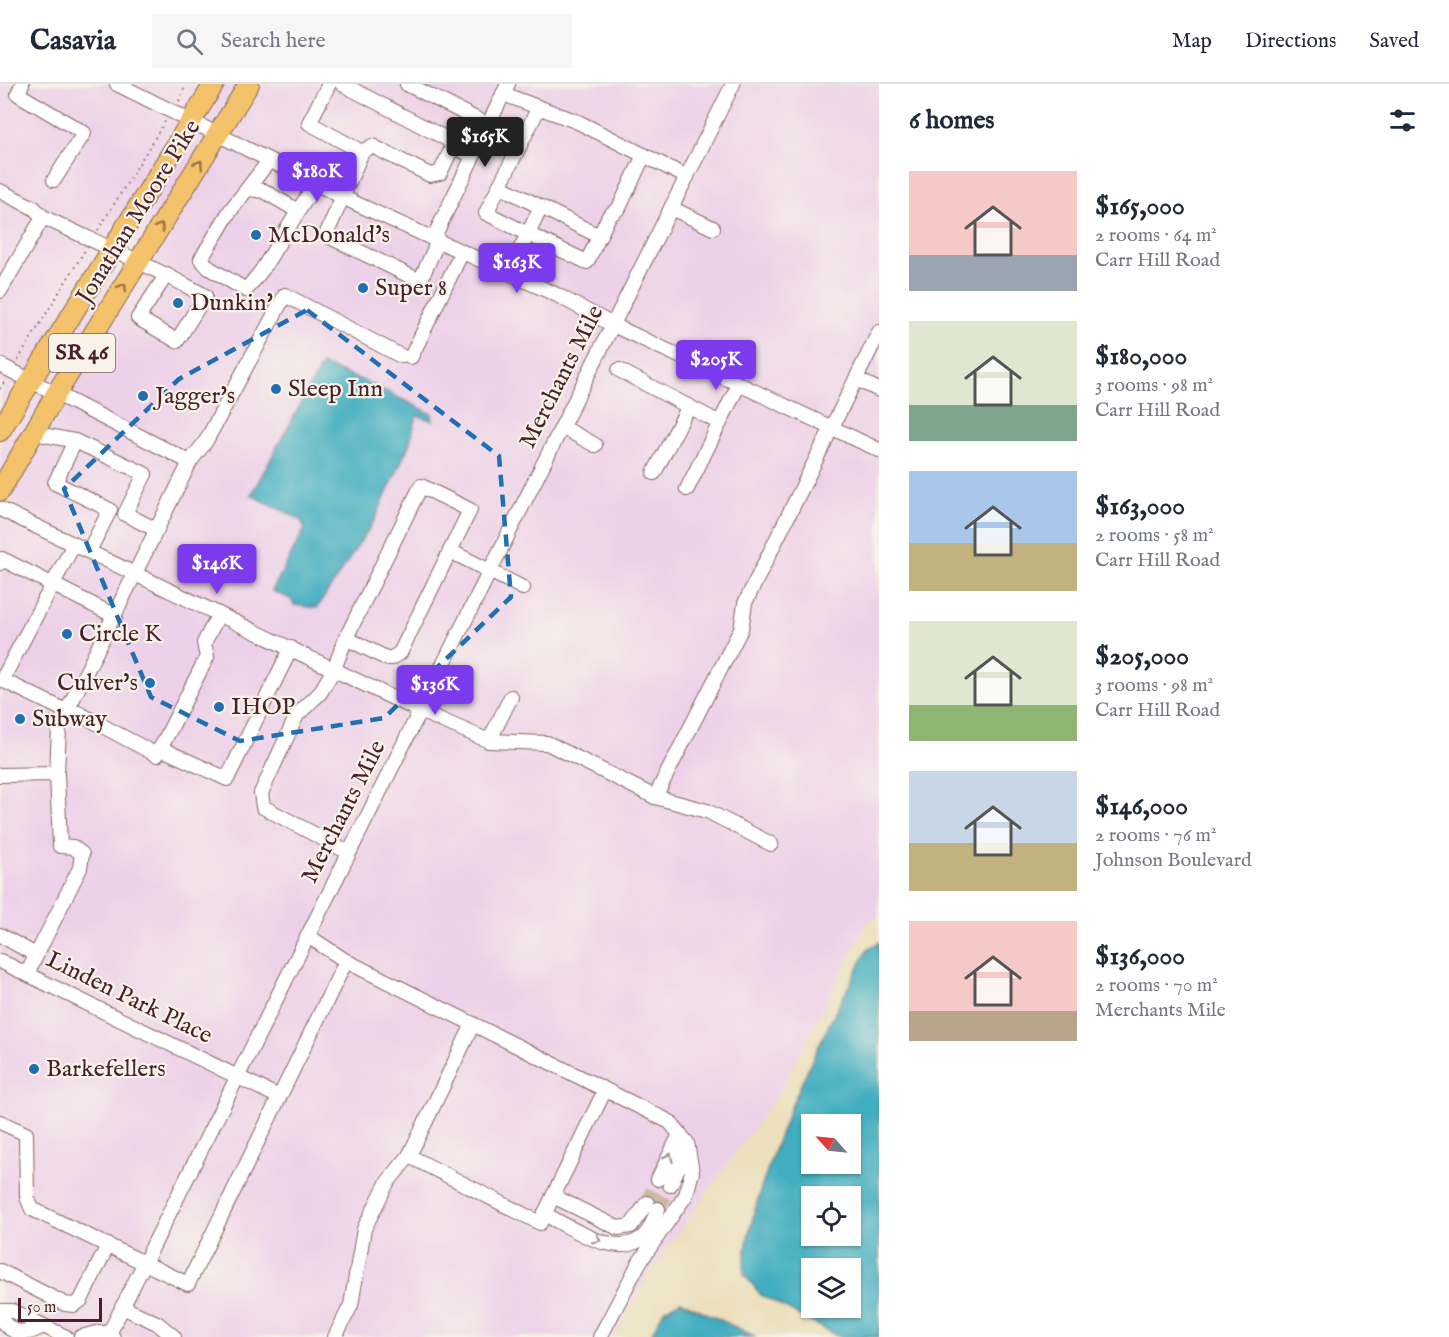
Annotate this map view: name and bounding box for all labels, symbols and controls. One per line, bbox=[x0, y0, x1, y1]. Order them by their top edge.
search box bbox=[152, 14, 572, 68]
text: Casavia bbox=[30, 24, 116, 59]
icon: search bbox=[173, 25, 206, 58]
text: Search here bbox=[221, 27, 326, 55]
text: Map bbox=[1172, 28, 1212, 55]
text: Directions bbox=[1245, 28, 1336, 55]
text: Saved bbox=[1369, 28, 1419, 55]
text: 6 homes bbox=[909, 104, 994, 137]
icon: filters bbox=[1386, 104, 1419, 137]
street label: Jonathan Moore Pike bbox=[68, 114, 208, 313]
pin: $165K bbox=[443, 117, 527, 168]
text: $165K bbox=[461, 124, 509, 149]
pin: $180K bbox=[275, 152, 359, 203]
text: $180K bbox=[292, 159, 342, 184]
one-way arrow bbox=[192, 160, 204, 170]
text: $165,000 bbox=[1095, 190, 1185, 223]
icon: home bbox=[957, 195, 1029, 267]
place label: McDonald's bbox=[268, 220, 390, 251]
one-way arrow bbox=[153, 223, 165, 233]
text: 2 rooms · 64 m² bbox=[1095, 223, 1217, 248]
marker: McDonald's bbox=[249, 228, 263, 242]
pin: $163K bbox=[475, 243, 559, 294]
text: Carr Hill Road bbox=[1095, 248, 1220, 273]
text: $163K bbox=[493, 250, 541, 275]
place label: Super 8 bbox=[375, 273, 447, 304]
marker: Super 8 bbox=[356, 281, 370, 295]
one-way arrow bbox=[115, 283, 127, 293]
place label: Dunkin' bbox=[190, 288, 273, 319]
marker: Dunkin' bbox=[171, 296, 185, 310]
street label: Merchants Mile bbox=[513, 300, 611, 454]
road number: SR 46 bbox=[49, 334, 115, 372]
pin: $205K bbox=[674, 340, 758, 391]
text: $180,000 bbox=[1095, 340, 1187, 373]
icon: home bbox=[957, 345, 1029, 417]
text: $205K bbox=[690, 347, 742, 372]
text: 3 rooms · 98 m² bbox=[1095, 373, 1213, 398]
place label: Sleep Inn bbox=[288, 374, 383, 405]
place label: Jagger's bbox=[152, 381, 235, 412]
marker: Sleep Inn bbox=[269, 382, 283, 396]
marker: Jagger's bbox=[136, 389, 150, 403]
text: Carr Hill Road bbox=[1095, 398, 1220, 423]
text: $163,000 bbox=[1095, 490, 1185, 523]
icon: home bbox=[957, 495, 1029, 567]
text: 2 rooms · 58 m² bbox=[1095, 523, 1214, 548]
pin: $146K bbox=[175, 544, 259, 595]
text: Carr Hill Road bbox=[1095, 548, 1220, 573]
text: $146K bbox=[191, 551, 243, 576]
place label: Circle K bbox=[79, 619, 162, 650]
marker: Circle K bbox=[60, 627, 74, 641]
text: $205,000 bbox=[1095, 640, 1189, 673]
icon: home bbox=[957, 645, 1029, 717]
pin: $136K bbox=[393, 665, 477, 716]
place label: Culver's bbox=[57, 668, 138, 699]
text: $136K bbox=[411, 672, 459, 697]
text: 3 rooms · 98 m² bbox=[1095, 673, 1213, 698]
marker: Culver's bbox=[143, 676, 157, 690]
place label: IHOP bbox=[231, 692, 295, 723]
text: Carr Hill Road bbox=[1095, 698, 1220, 723]
marker: IHOP bbox=[212, 700, 226, 714]
place label: Subway bbox=[32, 704, 107, 735]
marker: Subway bbox=[13, 712, 27, 726]
street label: Merchants Mile bbox=[295, 735, 393, 889]
text: $146,000 bbox=[1095, 790, 1188, 823]
icon: home bbox=[957, 795, 1029, 867]
text: 2 rooms · 76 m² bbox=[1095, 823, 1216, 848]
text: Johnson Boulevard bbox=[1095, 848, 1252, 873]
text: $136,000 bbox=[1095, 940, 1185, 973]
street label: Linden Park Place bbox=[41, 944, 217, 1052]
icon: home bbox=[957, 945, 1029, 1017]
text: 2 rooms · 70 m² bbox=[1095, 973, 1218, 998]
text: Merchants Mile bbox=[1095, 998, 1226, 1023]
place label: Barkefellers bbox=[46, 1054, 166, 1085]
marker: Barkefellers bbox=[27, 1062, 41, 1076]
north arrow bbox=[801, 1114, 861, 1174]
map controls bbox=[801, 1114, 861, 1318]
one-way arrow bbox=[662, 1152, 673, 1163]
button: locate bbox=[801, 1186, 861, 1246]
one-way arrow bbox=[591, 1232, 602, 1244]
button: layers bbox=[801, 1258, 861, 1318]
scale bar bbox=[18, 1295, 102, 1322]
text: 50 m bbox=[27, 1298, 56, 1318]

